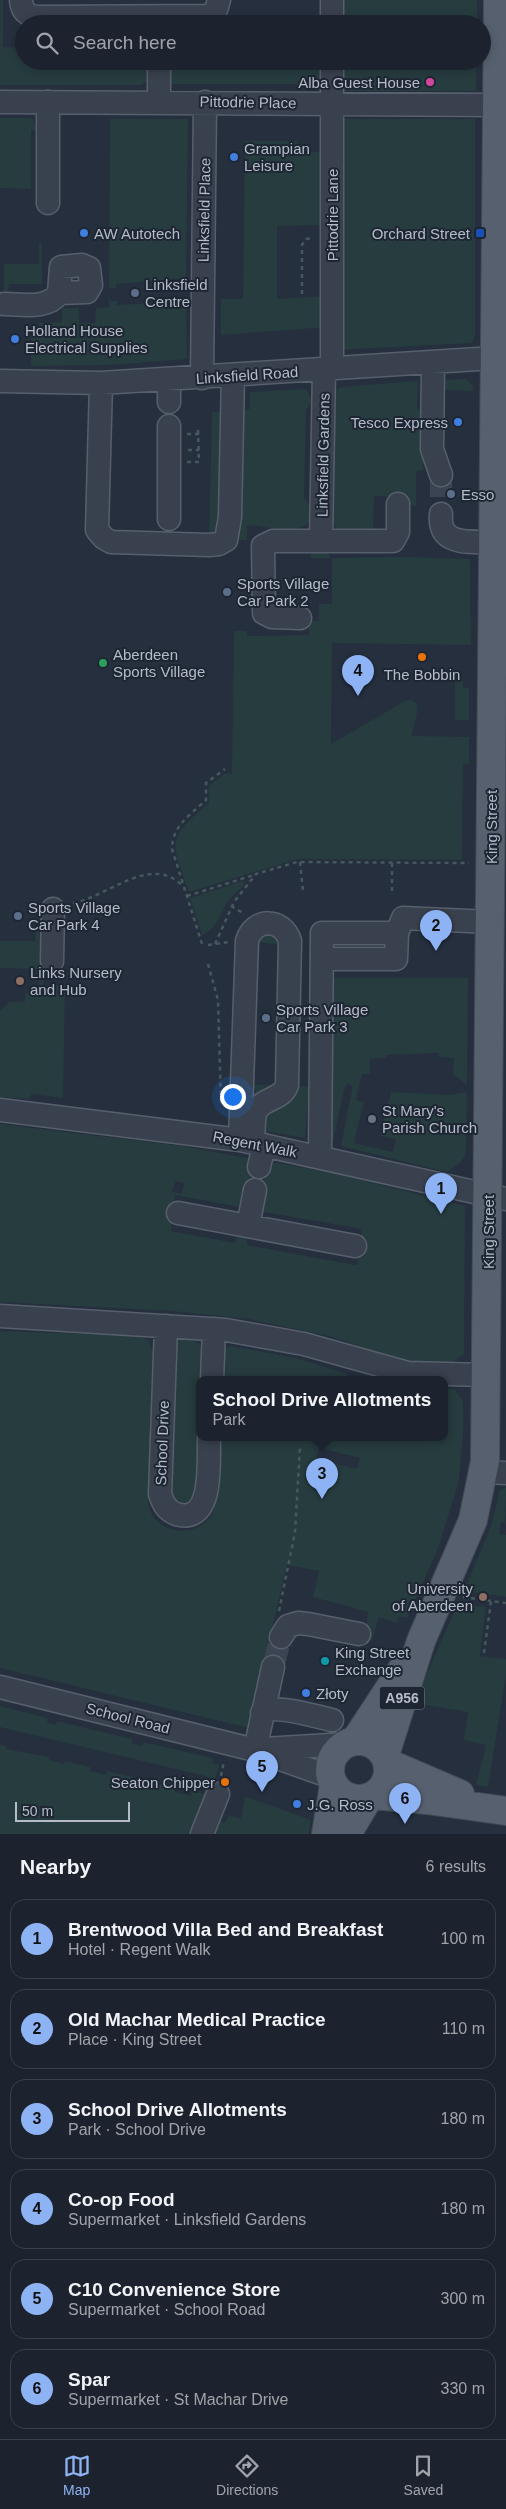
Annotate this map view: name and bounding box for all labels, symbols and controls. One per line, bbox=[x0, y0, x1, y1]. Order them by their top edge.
search box bbox=[15, 15, 491, 70]
icon: search bbox=[33, 29, 61, 57]
text: Search here bbox=[73, 32, 177, 53]
place label: Alba Guest House bbox=[298, 74, 420, 91]
marker: Alba Guest House bbox=[424, 76, 436, 88]
street label: Pittodrie Place bbox=[199, 93, 297, 111]
place label: Grampian Leisure bbox=[244, 140, 310, 174]
marker: Grampian Leisure bbox=[228, 151, 240, 163]
street label: Linksfield Place bbox=[195, 158, 213, 262]
street label: Pittodrie Lane bbox=[324, 169, 341, 261]
place label: AW Autotech bbox=[94, 225, 180, 242]
place label: Orchard Street bbox=[372, 225, 471, 242]
marker: AW Autotech bbox=[78, 227, 90, 239]
marker: Orchard Street bbox=[474, 227, 486, 239]
place label: Linksfield Centre bbox=[145, 276, 208, 310]
marker: Linksfield Centre bbox=[129, 287, 141, 299]
place label: Holland House Electrical Supplies bbox=[25, 322, 148, 356]
marker: Holland House Electrical Supplies bbox=[9, 333, 21, 345]
street label: Linksfield Road bbox=[195, 363, 299, 387]
street label: Linksfield Gardens bbox=[313, 393, 333, 517]
place label: Tesco Express bbox=[350, 414, 448, 431]
marker: Tesco Express bbox=[452, 416, 464, 428]
place label: Esso bbox=[461, 486, 494, 503]
marker: Esso bbox=[445, 488, 457, 500]
place label: Sports Village Car Park 2 bbox=[237, 575, 329, 609]
marker: Sports Village Car Park 2 bbox=[221, 586, 233, 598]
place label: Aberdeen Sports Village bbox=[113, 646, 205, 680]
marker: The Bobbin bbox=[416, 651, 428, 663]
pin: 4 bbox=[342, 655, 374, 696]
marker: Aberdeen Sports Village bbox=[97, 657, 109, 669]
place label: The Bobbin bbox=[384, 666, 460, 683]
street label: King Street bbox=[483, 789, 500, 864]
place label: Sports Village Car Park 4 bbox=[28, 899, 120, 933]
marker: Sports Village Car Park 4 bbox=[12, 910, 24, 922]
pin: 2 bbox=[420, 910, 452, 951]
place label: Links Nursery and Hub bbox=[30, 964, 122, 998]
marker: Links Nursery and Hub bbox=[14, 975, 26, 987]
place label: Sports Village Car Park 3 bbox=[276, 1001, 368, 1035]
marker: Sports Village Car Park 3 bbox=[260, 1012, 272, 1024]
your location bbox=[220, 1084, 246, 1110]
place label: St Mary's Parish Church bbox=[382, 1102, 477, 1136]
marker: St Mary's Parish Church bbox=[366, 1113, 378, 1125]
street label: Regent Walk bbox=[212, 1128, 299, 1161]
pin: 1 bbox=[425, 1173, 457, 1214]
street label: King Street bbox=[480, 1194, 497, 1269]
popup bbox=[196, 1376, 448, 1441]
text: School Drive Allotments bbox=[213, 1389, 431, 1410]
street label: School Drive bbox=[152, 1400, 172, 1486]
text: Park bbox=[213, 1411, 245, 1428]
pin: 3 bbox=[306, 1458, 338, 1499]
place label: University of Aberdeen bbox=[392, 1580, 473, 1614]
marker: University of Aberdeen bbox=[477, 1591, 489, 1603]
place label: King Street Exchange bbox=[335, 1644, 410, 1678]
marker: King Street Exchange bbox=[319, 1655, 331, 1667]
place label: Złoty bbox=[316, 1685, 349, 1702]
road number: A956 bbox=[380, 1686, 424, 1710]
marker: Złoty bbox=[300, 1687, 312, 1699]
street label: School Road bbox=[84, 1699, 172, 1737]
pin: 5 bbox=[246, 1751, 278, 1792]
place label: Seaton Chipper bbox=[111, 1774, 215, 1791]
marker: Seaton Chipper bbox=[219, 1776, 231, 1788]
pin: 6 bbox=[389, 1783, 421, 1824]
place label: J.G. Ross bbox=[307, 1796, 373, 1813]
marker: J.G. Ross bbox=[291, 1798, 303, 1810]
scale bar bbox=[15, 1799, 130, 1822]
text: 50 m bbox=[22, 1803, 53, 1819]
text: Nearby bbox=[20, 1855, 91, 1878]
text: 6 results bbox=[426, 1858, 486, 1875]
text: Brentwood Villa Bed and Breakfast bbox=[68, 1919, 383, 1940]
text: 1 bbox=[33, 1930, 41, 1947]
text: 100 m bbox=[441, 1930, 485, 1947]
text: Hotel · Regent Walk bbox=[68, 1941, 211, 1958]
text: Old Machar Medical Practice bbox=[68, 2009, 326, 2030]
text: 2 bbox=[33, 2020, 41, 2037]
text: 110 m bbox=[442, 2020, 485, 2037]
text: Place · King Street bbox=[68, 2031, 201, 2048]
text: School Drive Allotments bbox=[68, 2099, 287, 2120]
text: 3 bbox=[33, 2110, 41, 2127]
text: 180 m bbox=[441, 2110, 485, 2127]
text: Park · School Drive bbox=[68, 2121, 206, 2138]
text: Co-op Food bbox=[68, 2189, 175, 2210]
text: 4 bbox=[33, 2200, 41, 2217]
text: 180 m bbox=[441, 2200, 485, 2217]
text: Supermarket · Linksfield Gardens bbox=[68, 2211, 306, 2228]
text: C10 Convenience Store bbox=[68, 2279, 280, 2300]
text: 5 bbox=[33, 2290, 41, 2307]
text: 300 m bbox=[441, 2290, 485, 2307]
text: Supermarket · School Road bbox=[68, 2301, 265, 2318]
text: Spar bbox=[68, 2369, 110, 2390]
text: 6 bbox=[33, 2380, 41, 2397]
text: 330 m bbox=[441, 2380, 485, 2397]
text: Supermarket · St Machar Drive bbox=[68, 2391, 289, 2408]
tab: Map bbox=[63, 2452, 91, 2498]
tab: Directions bbox=[216, 2452, 278, 2498]
tab: Saved bbox=[404, 2452, 443, 2498]

